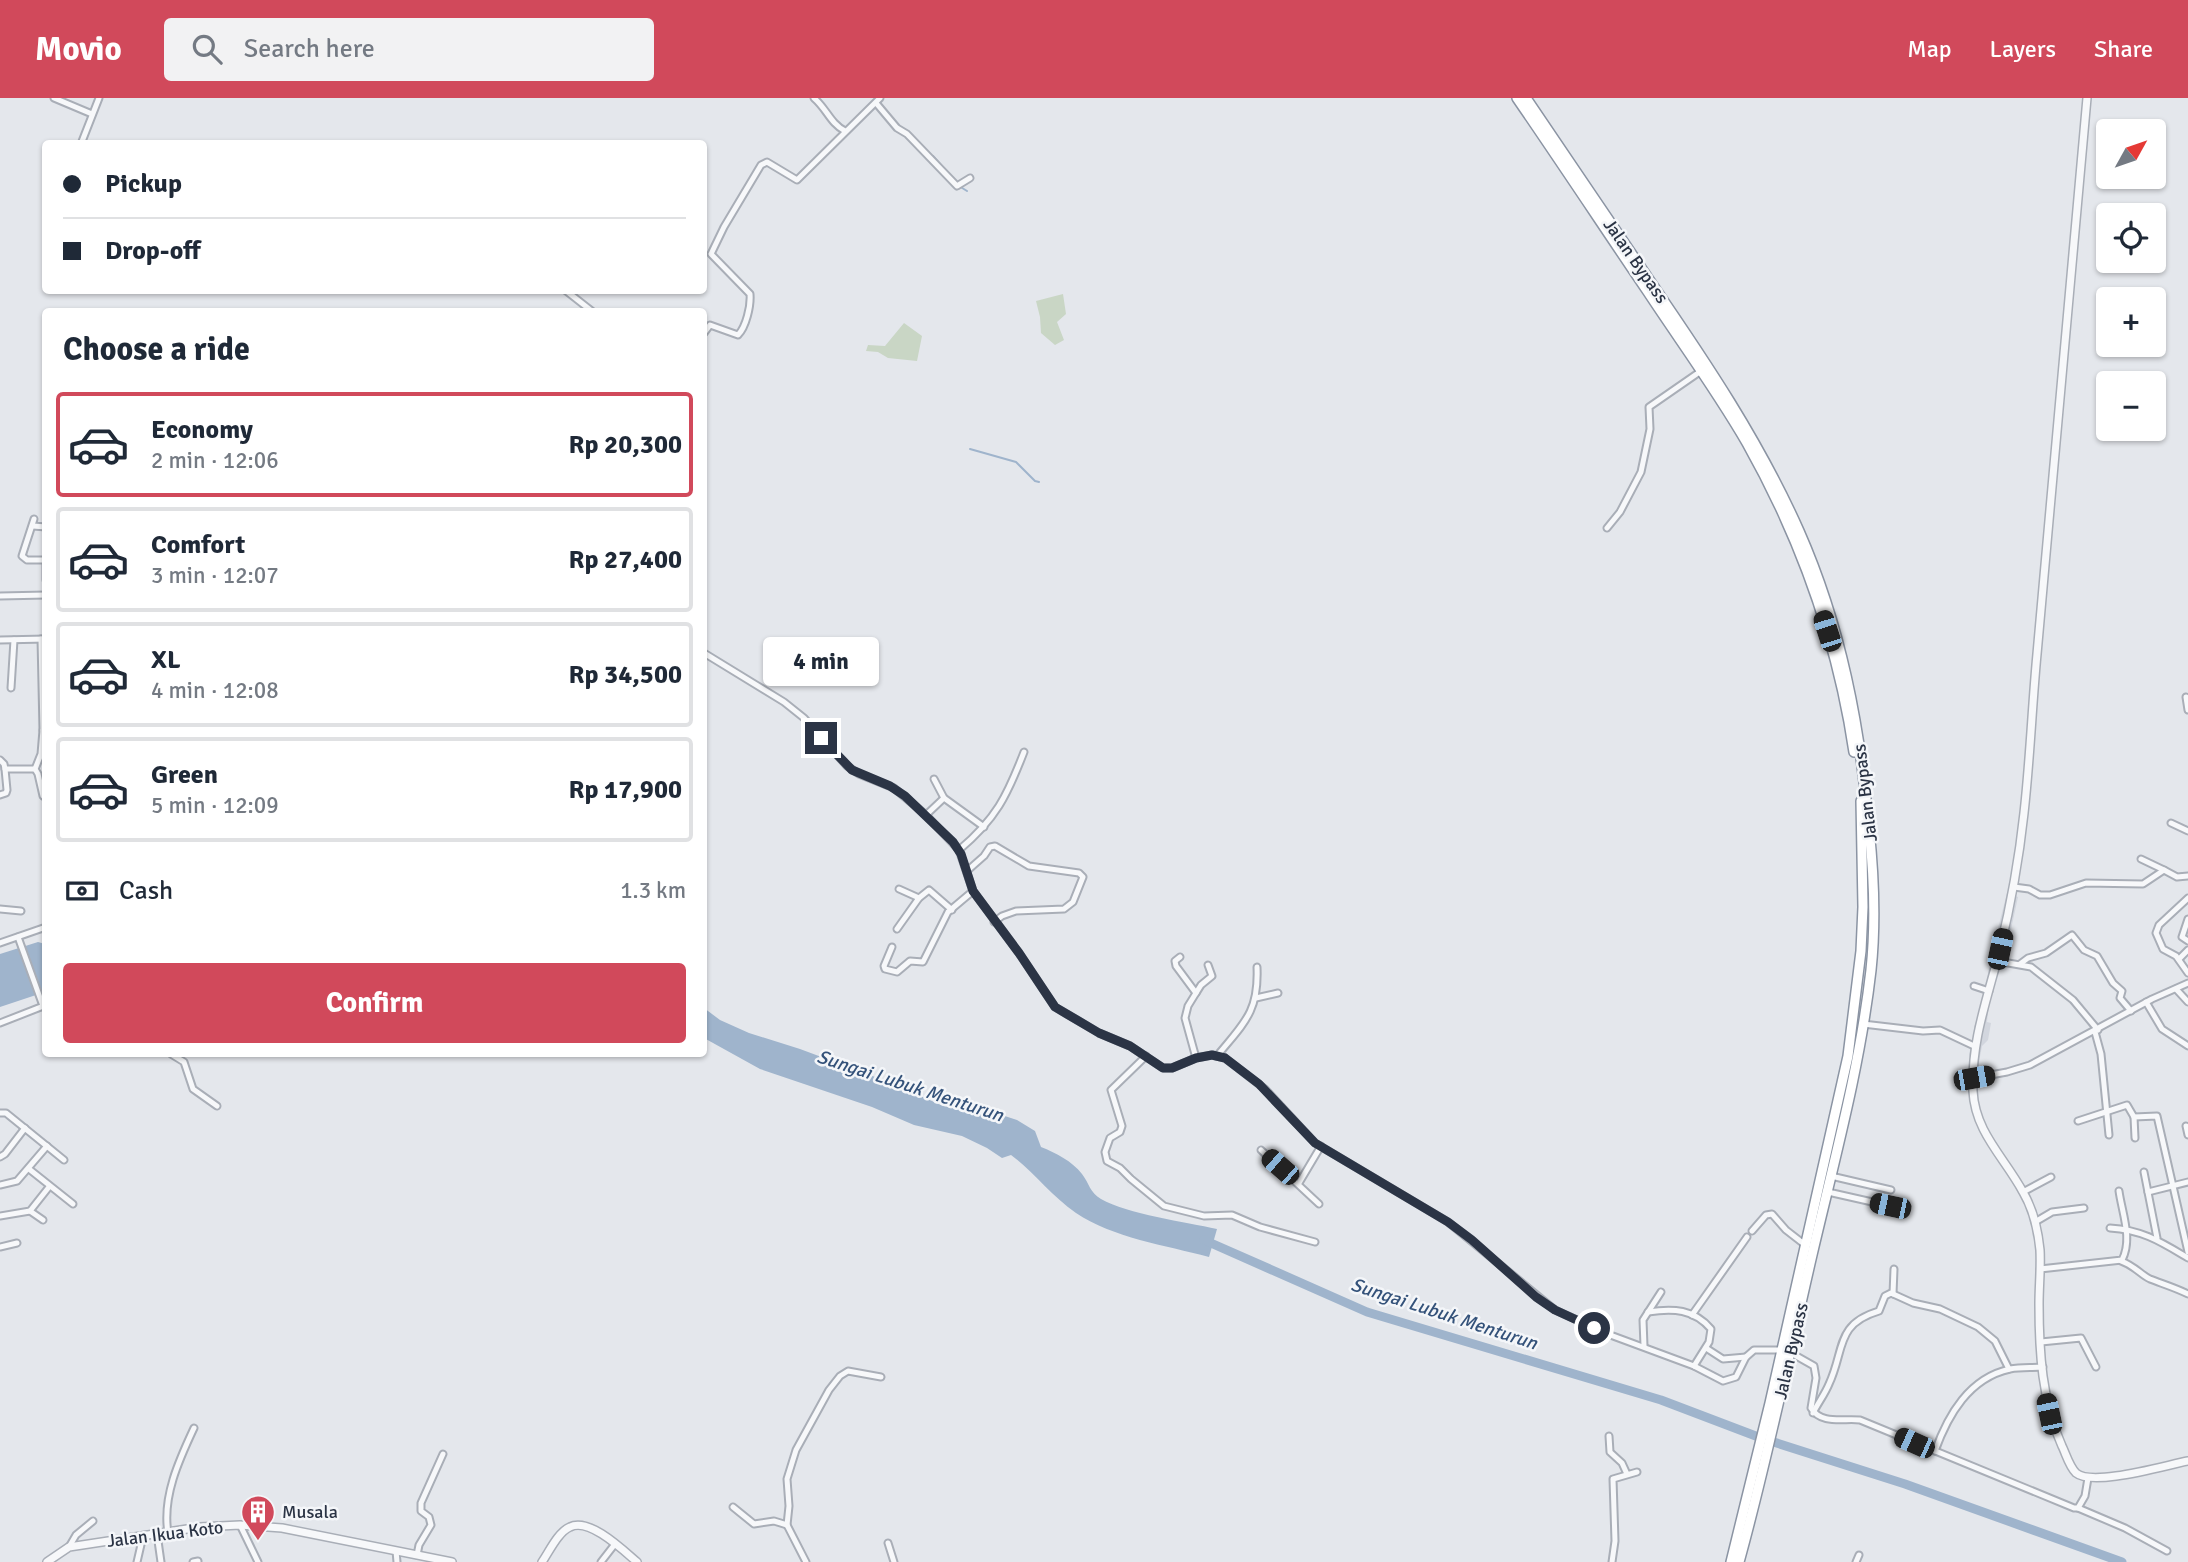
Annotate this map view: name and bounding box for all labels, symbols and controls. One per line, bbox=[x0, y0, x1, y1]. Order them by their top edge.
search box bbox=[164, 18, 654, 81]
text: Movio bbox=[35, 29, 122, 70]
icon: search bbox=[188, 30, 226, 68]
text: Search here bbox=[244, 33, 375, 65]
text: Map bbox=[1907, 34, 1952, 64]
text: Layers bbox=[1990, 34, 2056, 64]
text: Share bbox=[2094, 34, 2153, 64]
north arrow bbox=[2096, 119, 2166, 189]
map controls bbox=[2096, 119, 2166, 441]
text: Pickup bbox=[105, 168, 182, 200]
button: locate bbox=[2096, 203, 2166, 273]
street label: Jalan Bypass bbox=[1599, 214, 1673, 308]
text: Drop-off bbox=[105, 235, 201, 267]
button: + bbox=[2096, 287, 2166, 357]
text: Choose a ride bbox=[63, 330, 250, 369]
button: − bbox=[2096, 371, 2166, 441]
icon: car bbox=[67, 413, 130, 476]
text: Economy bbox=[151, 414, 253, 446]
text: Rp 20,300 bbox=[568, 429, 682, 461]
text: 2 min · 12:06 bbox=[151, 446, 279, 475]
icon: car bbox=[67, 528, 130, 591]
text: Comfort bbox=[151, 529, 245, 561]
text: Rp 27,400 bbox=[568, 544, 682, 576]
text: 3 min · 12:07 bbox=[151, 561, 279, 590]
car bbox=[1811, 608, 1844, 654]
callout: 4 min bbox=[763, 636, 879, 686]
icon: car bbox=[67, 643, 130, 706]
text: XL bbox=[151, 644, 181, 676]
text: 4 min bbox=[793, 647, 849, 676]
text: Rp 34,500 bbox=[568, 659, 682, 691]
text: 4 min · 12:08 bbox=[151, 676, 279, 705]
route end bbox=[805, 722, 837, 754]
street label: Jalan Bypass bbox=[1848, 743, 1882, 843]
icon: car bbox=[67, 758, 130, 821]
text: Green bbox=[151, 759, 218, 791]
text: Rp 17,900 bbox=[568, 774, 682, 806]
text: 5 min · 12:09 bbox=[151, 791, 279, 820]
icon: cash bbox=[63, 872, 101, 910]
text: Cash bbox=[119, 875, 173, 907]
text: 1.3 km bbox=[620, 876, 686, 905]
car bbox=[1986, 926, 2015, 972]
button: Confirm bbox=[63, 963, 686, 1043]
water label: Sungai Lubuk Menturun bbox=[814, 1045, 1007, 1128]
car bbox=[1952, 1064, 1997, 1092]
car bbox=[1258, 1145, 1303, 1189]
car bbox=[1868, 1191, 1913, 1221]
water label: Sungai Lubuk Menturun bbox=[1348, 1273, 1541, 1356]
street label: Jalan Bypass bbox=[1769, 1300, 1813, 1401]
route start bbox=[1578, 1312, 1610, 1344]
car bbox=[2035, 1391, 2064, 1437]
car bbox=[1891, 1425, 1938, 1461]
building icon: Musala bbox=[239, 1493, 277, 1542]
place label: Musala bbox=[282, 1501, 338, 1523]
street label: Jalan Ikua Koto bbox=[106, 1516, 224, 1552]

